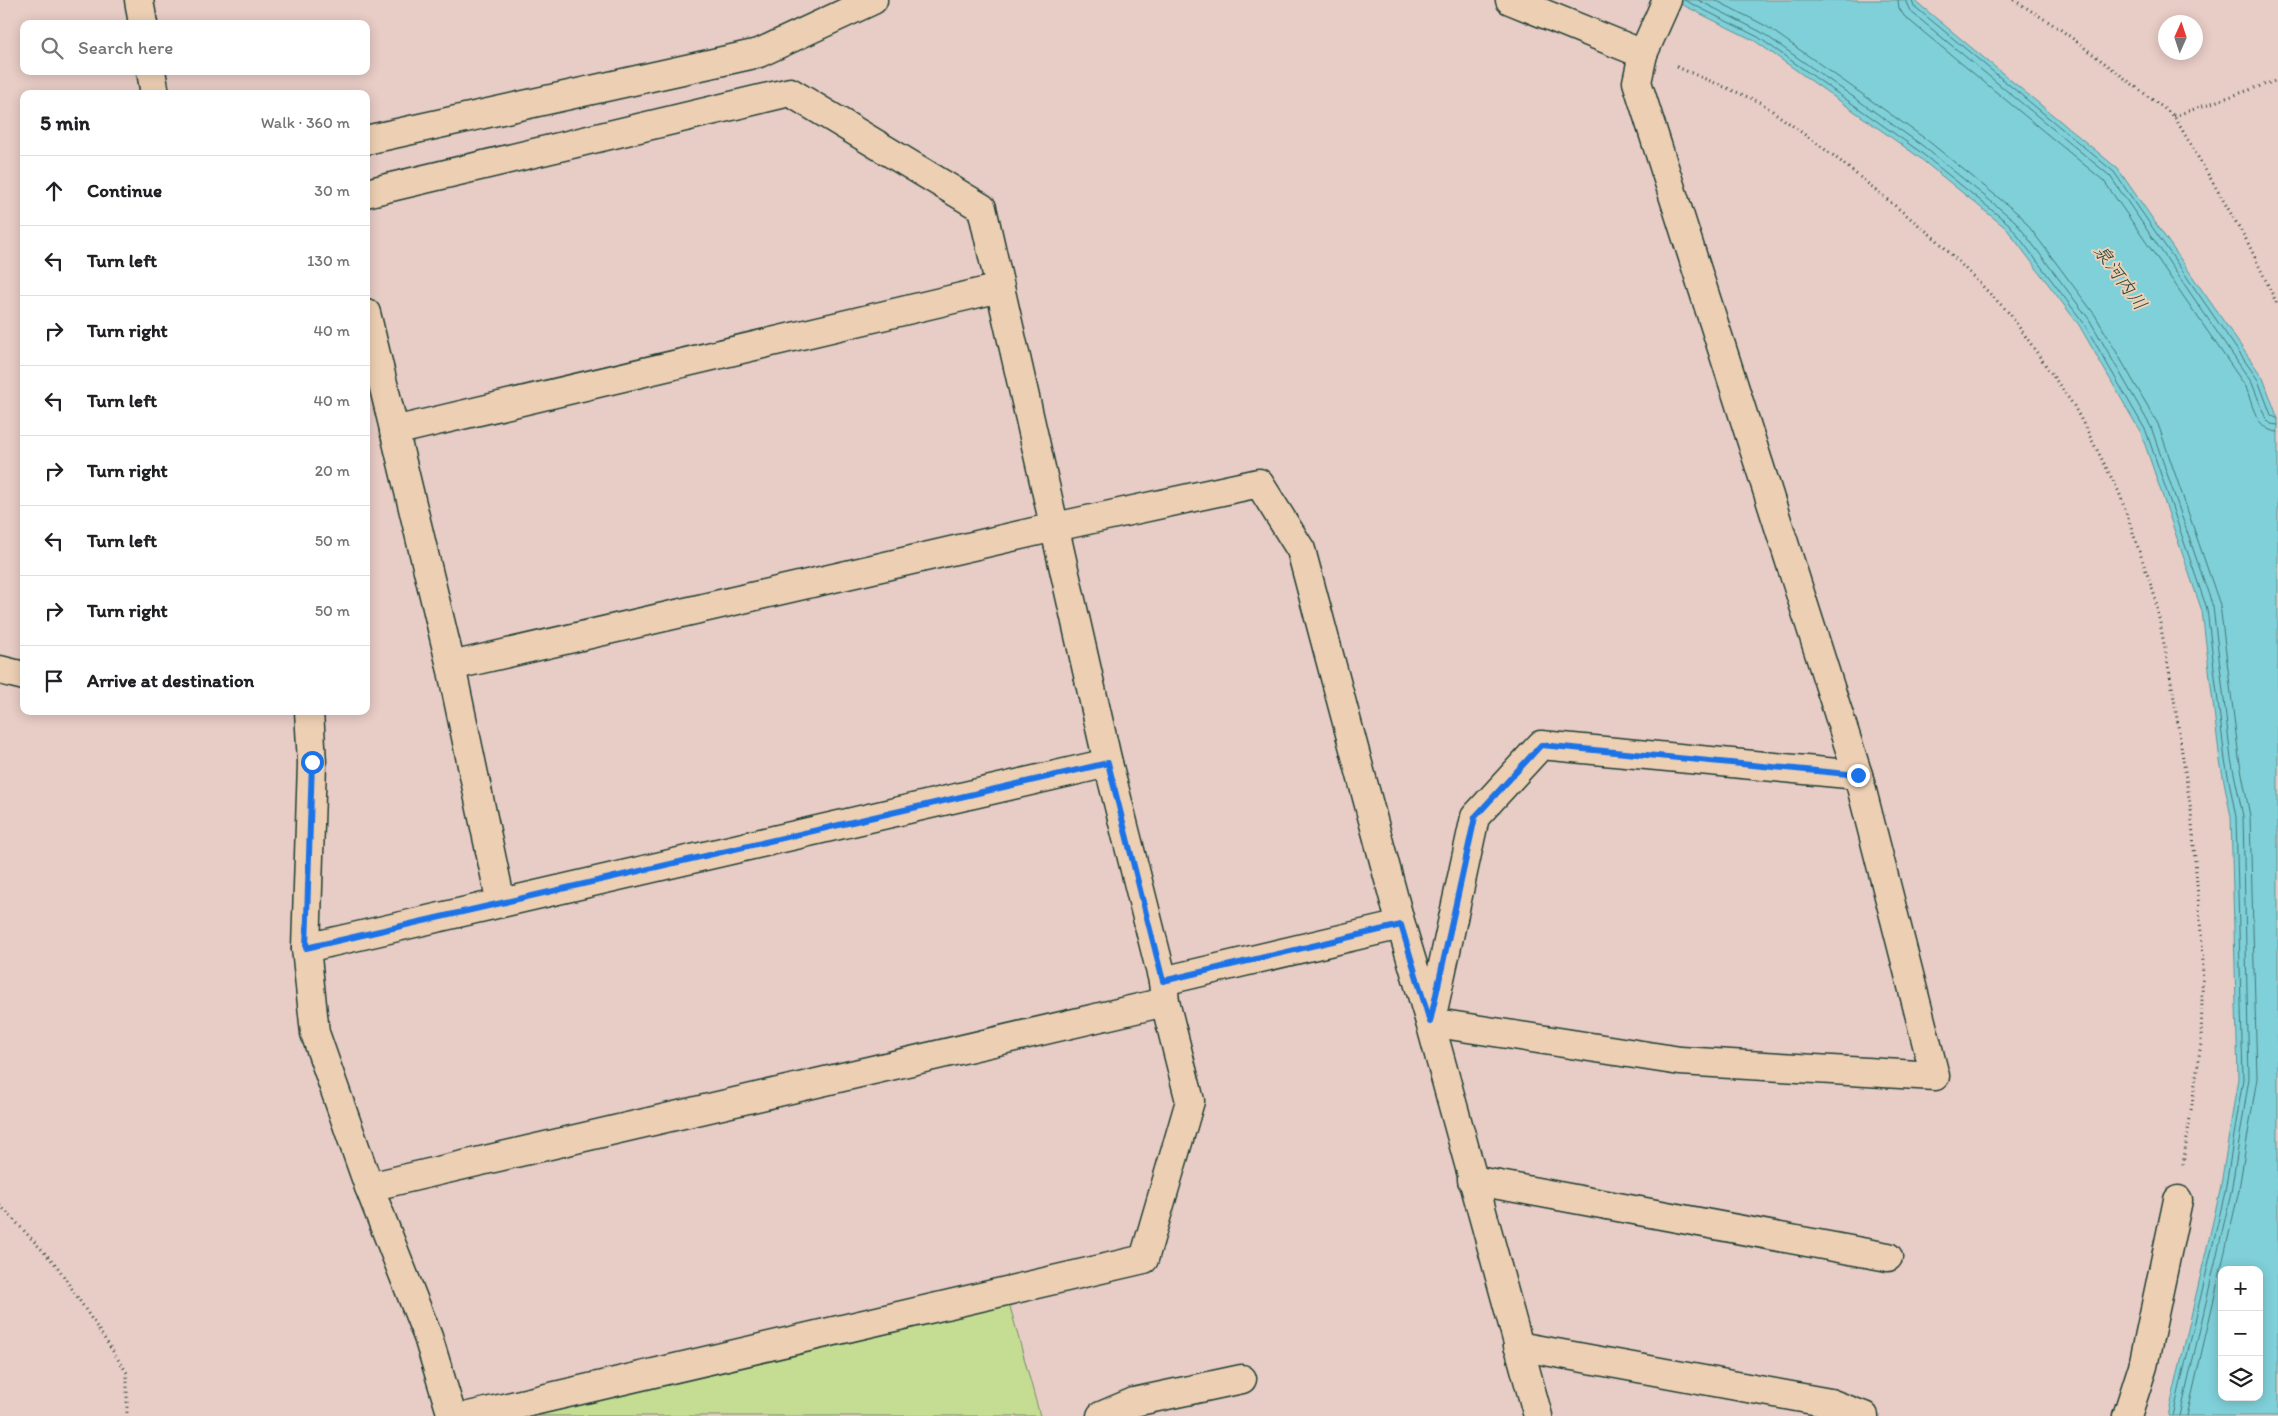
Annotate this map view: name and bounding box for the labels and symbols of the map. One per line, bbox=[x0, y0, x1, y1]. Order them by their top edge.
north arrow bbox=[2158, 15, 2203, 60]
water label: 泉河内川 bbox=[2089, 240, 2152, 315]
route start bbox=[301, 751, 324, 774]
route end bbox=[1847, 764, 1870, 787]

